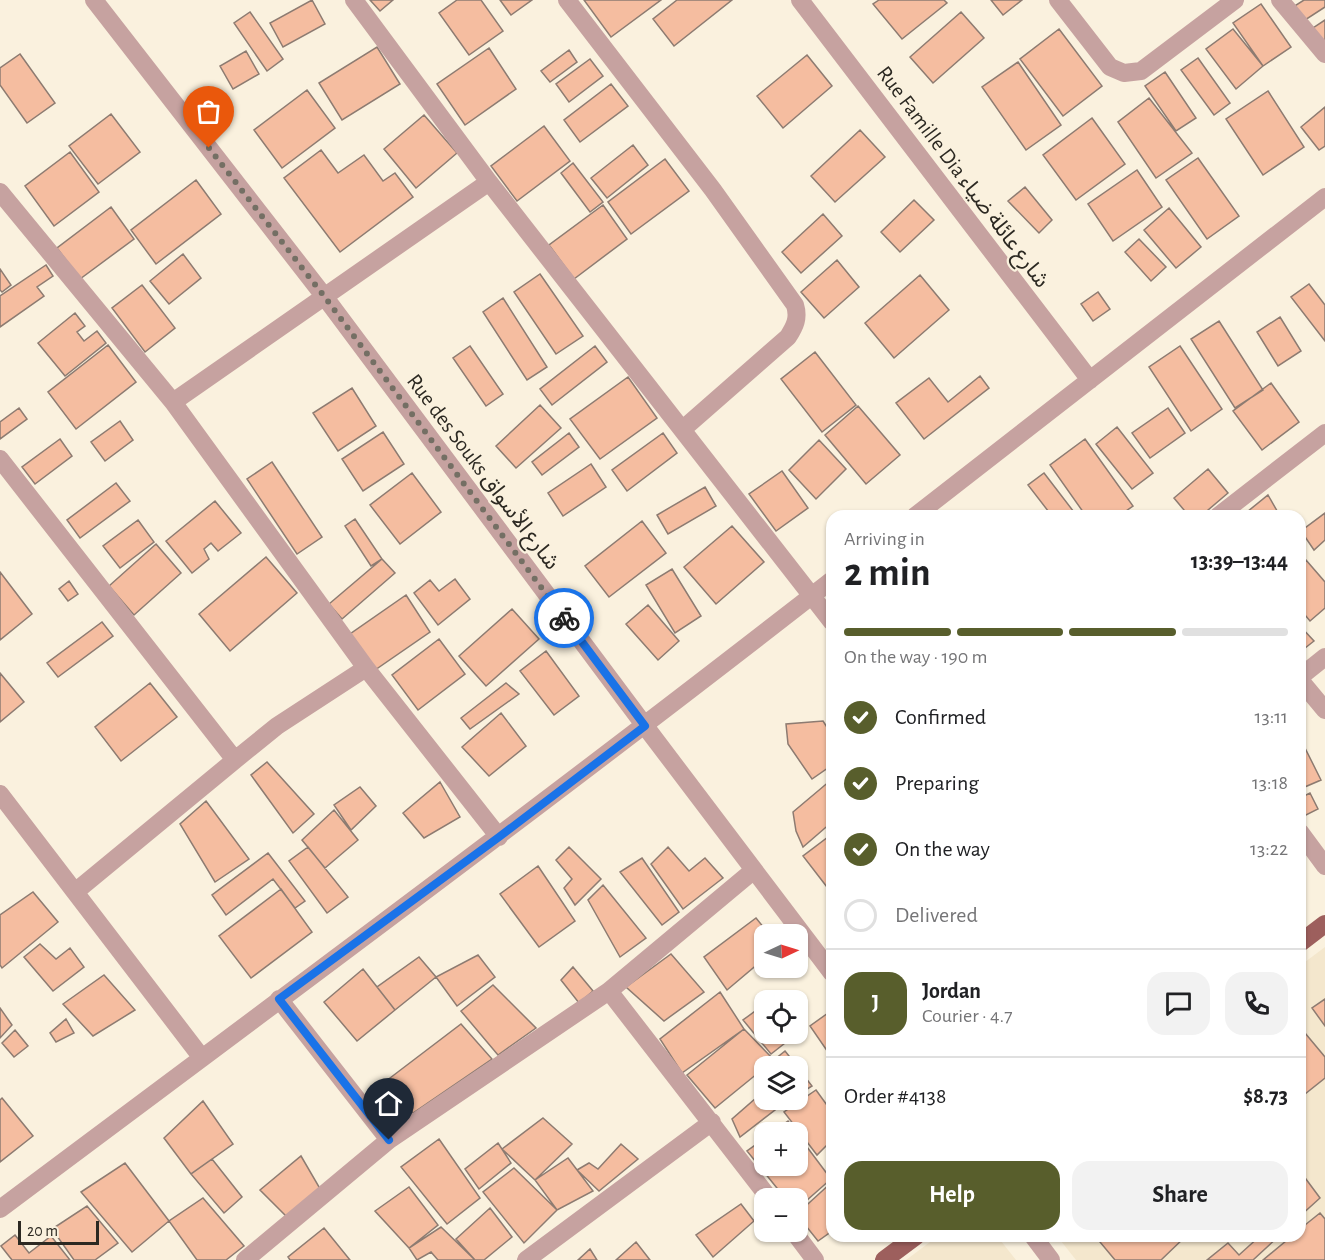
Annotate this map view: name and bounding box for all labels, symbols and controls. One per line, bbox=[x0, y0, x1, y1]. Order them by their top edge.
street label: Rue Famille Dia شارع عائلة ضياء bbox=[869, 62, 1053, 294]
pin bbox=[183, 86, 234, 148]
icon: bag bbox=[192, 95, 225, 128]
street label: Rue des Souks شارع الأسواق bbox=[399, 369, 564, 576]
text: Arriving in bbox=[844, 529, 925, 549]
text: 13:39–13:44 bbox=[1191, 550, 1288, 572]
text: 2 min bbox=[844, 554, 931, 593]
courier bbox=[534, 588, 594, 648]
icon: bike bbox=[548, 602, 581, 635]
text: On the way · 190 m bbox=[844, 647, 988, 667]
icon: check bbox=[844, 701, 877, 734]
text: Confirmed bbox=[895, 706, 986, 728]
text: 13:11 bbox=[1255, 707, 1288, 727]
icon: check bbox=[844, 767, 877, 800]
text: Preparing bbox=[895, 772, 979, 794]
text: 13:18 bbox=[1252, 773, 1288, 793]
icon: check bbox=[844, 833, 877, 866]
text: On the way bbox=[895, 838, 990, 860]
text: 13:22 bbox=[1250, 839, 1288, 859]
text: Delivered bbox=[895, 904, 978, 926]
north arrow bbox=[754, 924, 808, 978]
map controls bbox=[754, 924, 808, 1242]
button: chat bbox=[1147, 972, 1210, 1035]
button: phone bbox=[1225, 972, 1288, 1035]
text: Jordan bbox=[922, 980, 981, 1002]
button: locate bbox=[754, 990, 808, 1044]
text: J bbox=[872, 992, 879, 1014]
text: Courier · 4.7 bbox=[922, 1006, 1013, 1026]
button: layers bbox=[754, 1056, 808, 1110]
pin bbox=[363, 1078, 414, 1140]
text: Order #4138 bbox=[844, 1085, 946, 1107]
text: $8.73 bbox=[1243, 1085, 1288, 1107]
icon: home bbox=[372, 1087, 405, 1120]
button: + bbox=[754, 1122, 808, 1176]
button: Help bbox=[844, 1161, 1060, 1230]
button: Share bbox=[1072, 1161, 1288, 1230]
button: − bbox=[754, 1188, 808, 1242]
scale bar bbox=[18, 1218, 99, 1246]
text: 20 m bbox=[27, 1223, 58, 1239]

